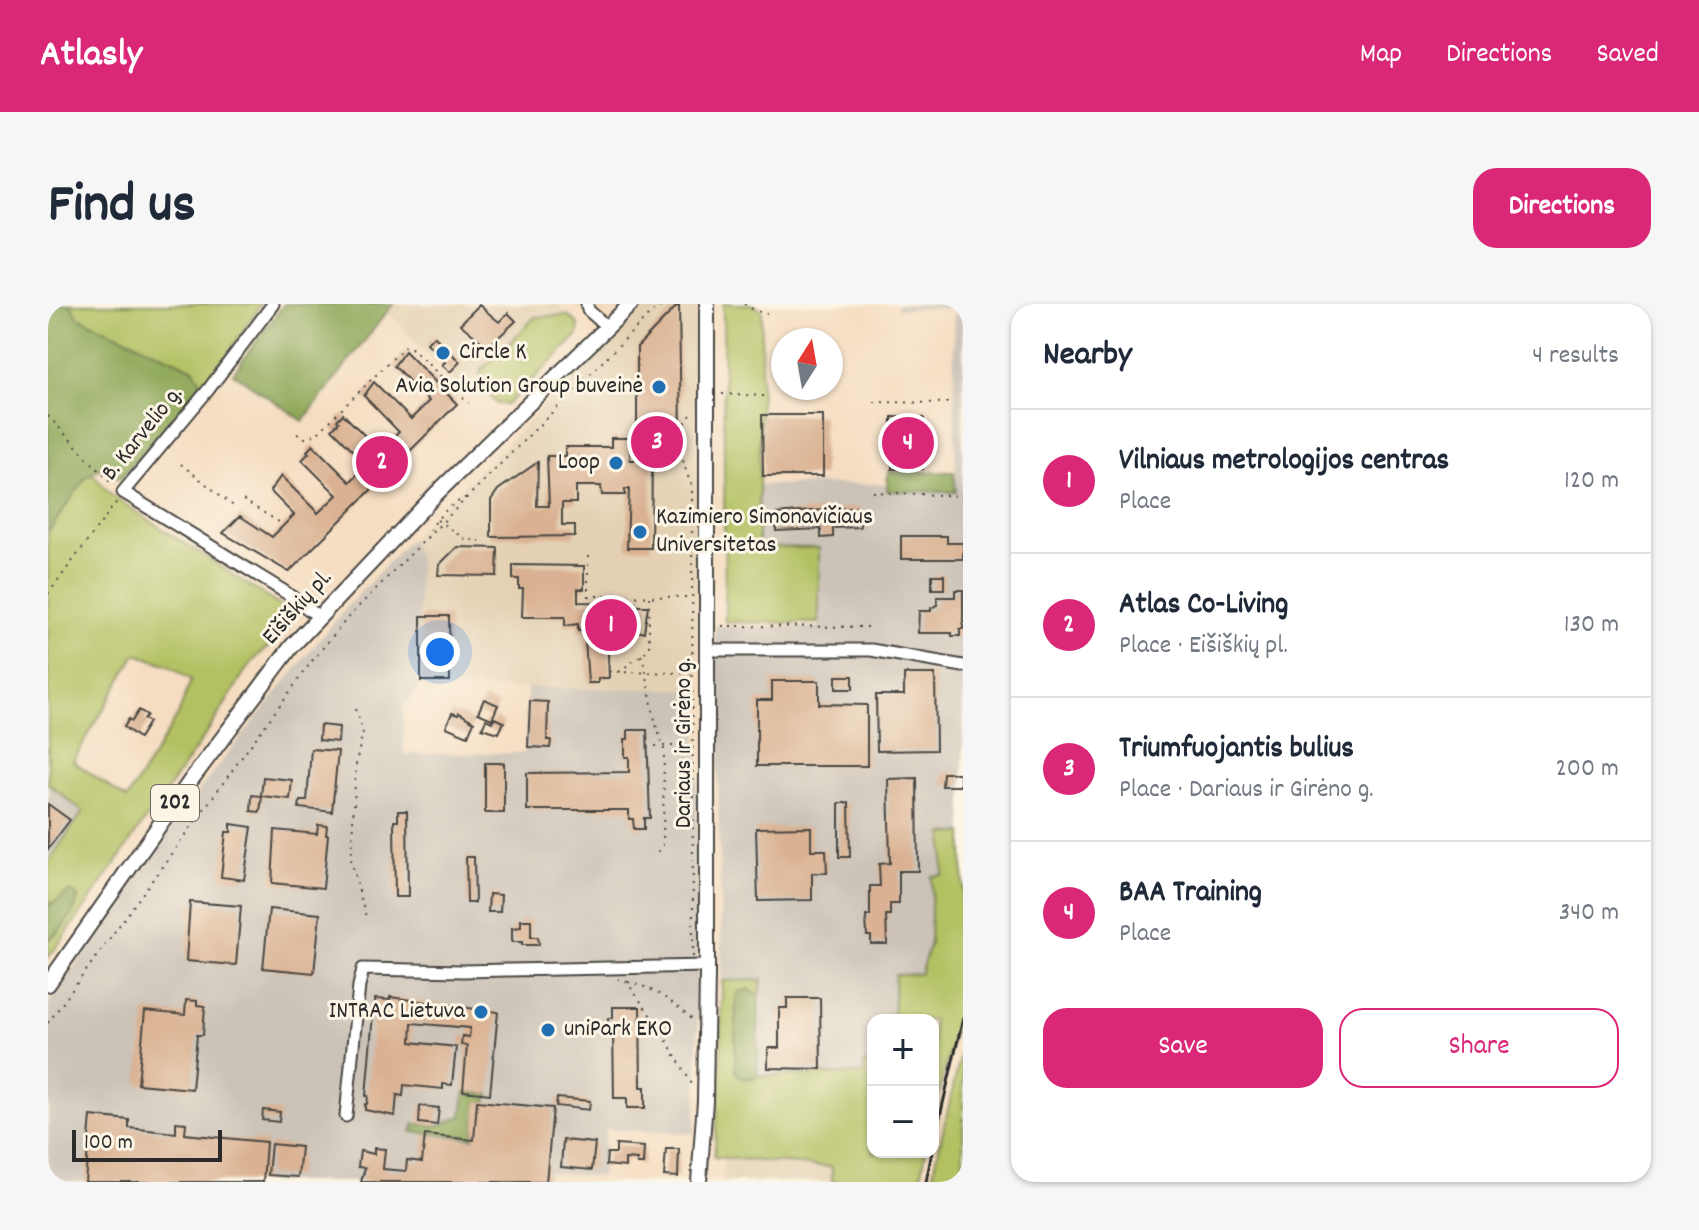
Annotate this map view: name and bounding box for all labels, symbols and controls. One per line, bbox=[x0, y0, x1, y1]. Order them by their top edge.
text: Atlasly bbox=[40, 29, 142, 84]
text: Map bbox=[1360, 36, 1402, 76]
text: Directions bbox=[1446, 36, 1552, 76]
text: Saved bbox=[1596, 36, 1659, 76]
text: Find us bbox=[48, 168, 196, 248]
button: Directions bbox=[1473, 168, 1651, 248]
north arrow bbox=[771, 328, 843, 400]
text: Nearby bbox=[1043, 332, 1132, 381]
place label: Circle K bbox=[459, 336, 527, 370]
text: 4 results bbox=[1532, 338, 1619, 375]
marker: Circle K bbox=[434, 344, 452, 362]
place label: Avia Solution Group buveinė bbox=[395, 370, 643, 404]
marker: Avia Solution Group buveinė bbox=[650, 378, 668, 396]
street label: B. Karvelio g. bbox=[94, 379, 192, 489]
pin: 3 bbox=[631, 412, 683, 472]
pin: 4 bbox=[882, 413, 934, 473]
pin: 2 bbox=[356, 432, 408, 492]
text: Vilniaus metrologijos centras bbox=[1119, 441, 1449, 484]
place label: Loop bbox=[558, 446, 600, 480]
marker: Loop bbox=[607, 454, 625, 472]
text: 1 bbox=[1066, 463, 1072, 500]
text: 120 m bbox=[1564, 463, 1619, 500]
text: Place bbox=[1119, 484, 1171, 521]
place label: Kazimiero Simonavičiaus Universitetas bbox=[656, 501, 873, 563]
marker: Kazimiero Simonavičiaus Universitetas bbox=[631, 523, 649, 541]
street label: Eišiškių pl. bbox=[255, 563, 341, 653]
text: Atlas Co-Living bbox=[1119, 585, 1288, 628]
pin: 1 bbox=[585, 595, 637, 655]
text: 2 bbox=[1063, 607, 1075, 644]
text: 130 m bbox=[1564, 607, 1619, 644]
text: Place · Eišiškių pl. bbox=[1119, 628, 1288, 665]
your location bbox=[420, 632, 460, 672]
street label: Dariaus ir Girėno g. bbox=[668, 658, 702, 828]
text: Triumfuojantis bulius bbox=[1119, 729, 1354, 772]
text: 3 bbox=[1063, 751, 1075, 788]
text: 200 m bbox=[1555, 751, 1619, 788]
text: Place · Dariaus ir Girėno g. bbox=[1119, 772, 1374, 809]
road number: 202 bbox=[151, 785, 199, 821]
text: BAA Training bbox=[1119, 873, 1262, 916]
text: 4 bbox=[1064, 895, 1074, 932]
text: 340 m bbox=[1559, 895, 1619, 932]
text: Place bbox=[1119, 916, 1171, 953]
place label: INTRAC Lietuva bbox=[329, 995, 466, 1029]
marker: INTRAC Lietuva bbox=[472, 1003, 490, 1021]
button: Save bbox=[1043, 1008, 1323, 1088]
button: Share bbox=[1339, 1008, 1619, 1088]
place label: uniPark EKO bbox=[564, 1013, 672, 1047]
map controls bbox=[867, 1014, 939, 1158]
button: + bbox=[867, 1014, 939, 1086]
marker: uniPark EKO bbox=[539, 1021, 557, 1039]
button: − bbox=[867, 1086, 939, 1158]
scale bar bbox=[72, 1126, 222, 1162]
text: 100 m bbox=[84, 1128, 133, 1159]

